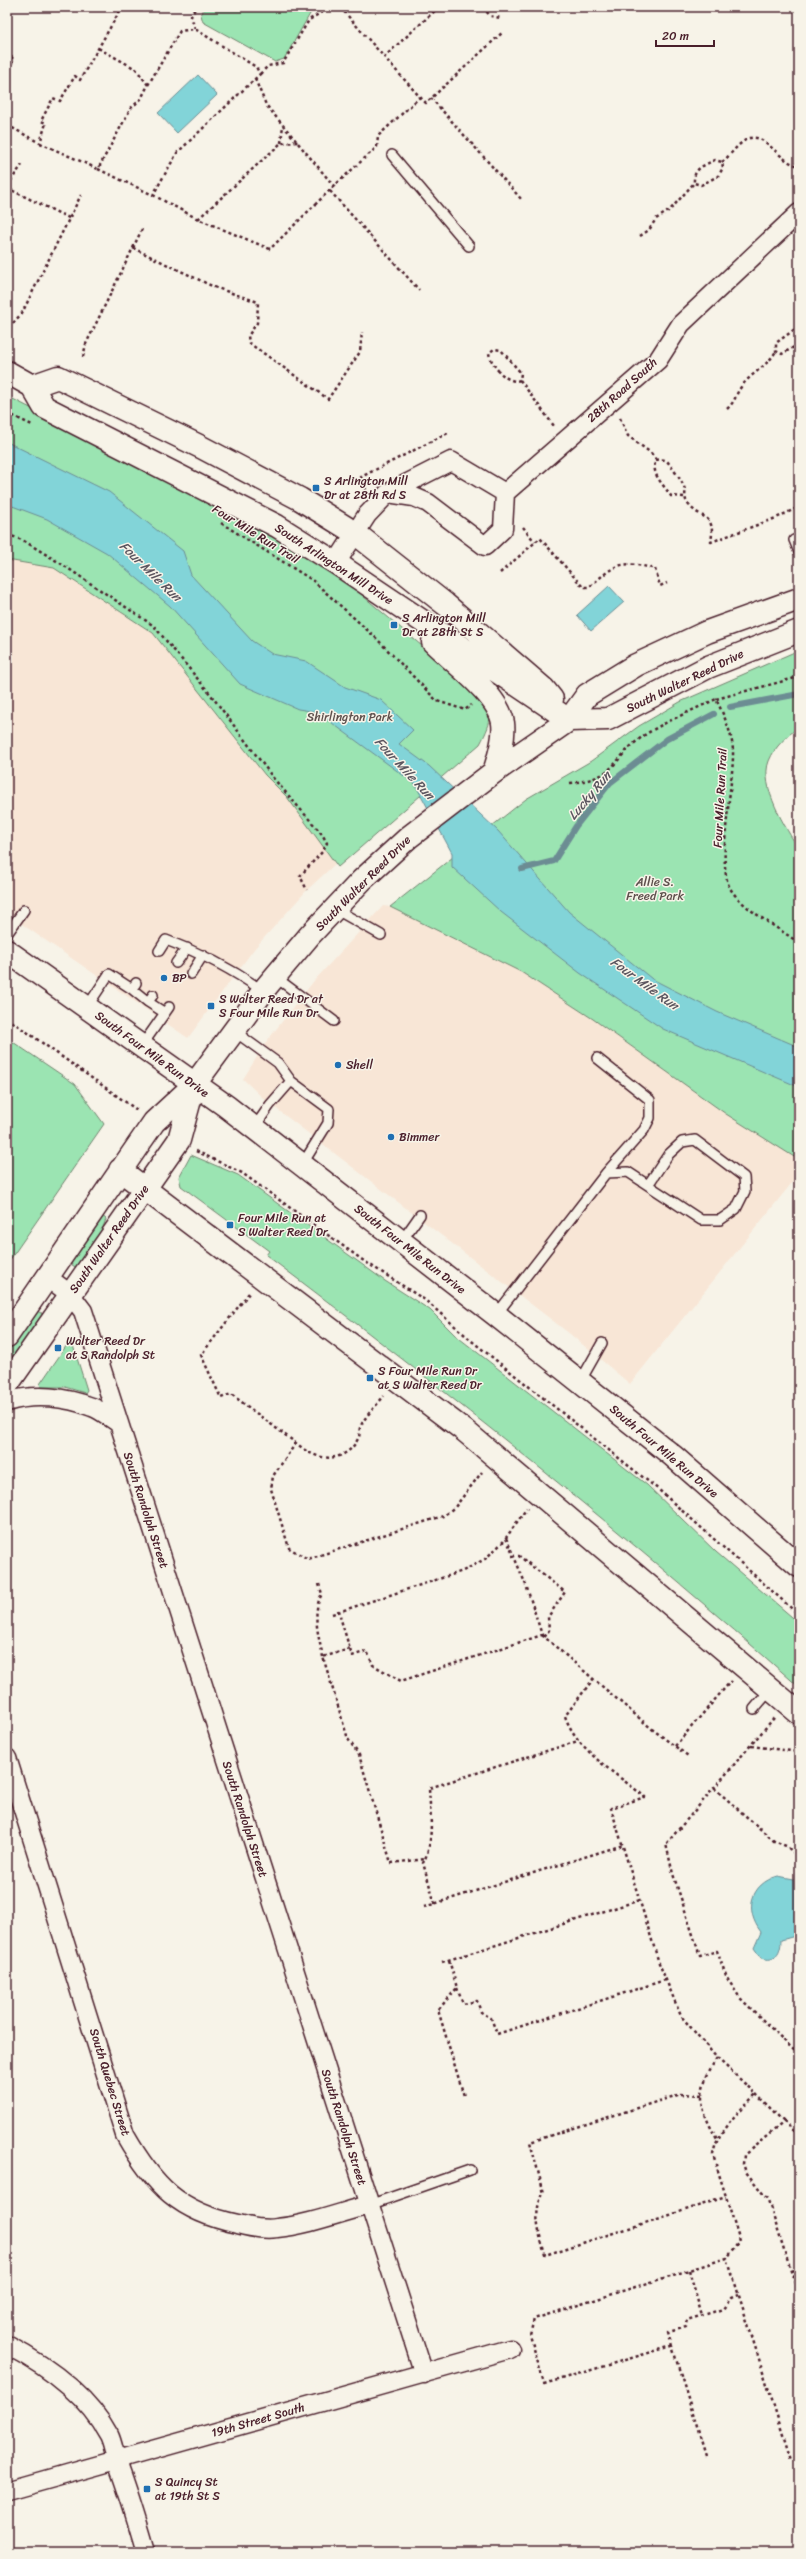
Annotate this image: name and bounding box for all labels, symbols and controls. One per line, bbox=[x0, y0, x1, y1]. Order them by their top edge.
scale bar bbox=[656, 22, 714, 48]
text: 20 m bbox=[662, 25, 689, 47]
street label: 28th Road South bbox=[582, 352, 662, 428]
place label: S Arlington Mill Dr at 28th Rd S bbox=[324, 470, 408, 506]
marker: S Arlington Mill Dr at 28th Rd S bbox=[311, 483, 321, 493]
street label: Four Mile Run Trail bbox=[208, 498, 305, 570]
street label: South Arlington Mill Drive bbox=[270, 517, 398, 611]
water label: Four Mile Run bbox=[114, 535, 189, 609]
place label: S Arlington Mill Dr at 28th St S bbox=[402, 607, 486, 643]
marker: S Arlington Mill Dr at 28th St S bbox=[389, 620, 399, 630]
street label: South Walter Reed Drive bbox=[622, 643, 748, 719]
park label: Shirlington Park bbox=[307, 706, 393, 728]
water label: Four Mile Run bbox=[369, 731, 442, 807]
street label: Four Mile Run Trail bbox=[706, 747, 734, 848]
water label: Lucky Run bbox=[562, 764, 618, 825]
street label: South Walter Reed Drive bbox=[310, 830, 416, 936]
park label: Allie S. Freed Park bbox=[626, 871, 684, 907]
water label: Four Mile Run bbox=[606, 951, 685, 1017]
place label: BP bbox=[172, 967, 187, 989]
marker: BP bbox=[159, 973, 169, 983]
place label: S Walter Reed Dr at S Four Mile Run Dr bbox=[219, 988, 324, 1024]
marker: S Walter Reed Dr at S Four Mile Run Dr bbox=[206, 1001, 216, 1011]
street label: South Four Mile Run Drive bbox=[90, 1005, 214, 1103]
place label: Shell bbox=[346, 1054, 373, 1076]
marker: Shell bbox=[333, 1060, 343, 1070]
place label: Bimmer bbox=[399, 1126, 440, 1148]
marker: Bimmer bbox=[386, 1132, 396, 1142]
street label: South Walter Reed Drive bbox=[63, 1180, 155, 1298]
street label: South Four Mile Run Drive bbox=[349, 1198, 471, 1300]
place label: Four Mile Run at S Walter Reed Dr bbox=[238, 1207, 329, 1243]
marker: Four Mile Run at S Walter Reed Dr bbox=[225, 1220, 235, 1230]
place label: Walter Reed Dr at S Randolph St bbox=[66, 1330, 155, 1366]
marker: Walter Reed Dr at S Randolph St bbox=[53, 1343, 63, 1353]
place label: S Four Mile Run Dr at S Walter Reed Dr bbox=[378, 1360, 483, 1396]
marker: S Four Mile Run Dr at S Walter Reed Dr bbox=[365, 1373, 375, 1383]
street label: South Four Mile Run Drive bbox=[604, 1399, 724, 1504]
street label: South Randolph Street bbox=[117, 1449, 175, 1571]
street label: South Randolph Street bbox=[216, 1758, 274, 1880]
street label: South Quebec Street bbox=[83, 2025, 137, 2139]
street label: South Randolph Street bbox=[315, 2066, 373, 2188]
street label: 19th Street South bbox=[209, 2396, 307, 2444]
place label: S Quincy St at 19th St S bbox=[155, 2471, 220, 2507]
marker: S Quincy St at 19th St S bbox=[142, 2484, 152, 2494]

